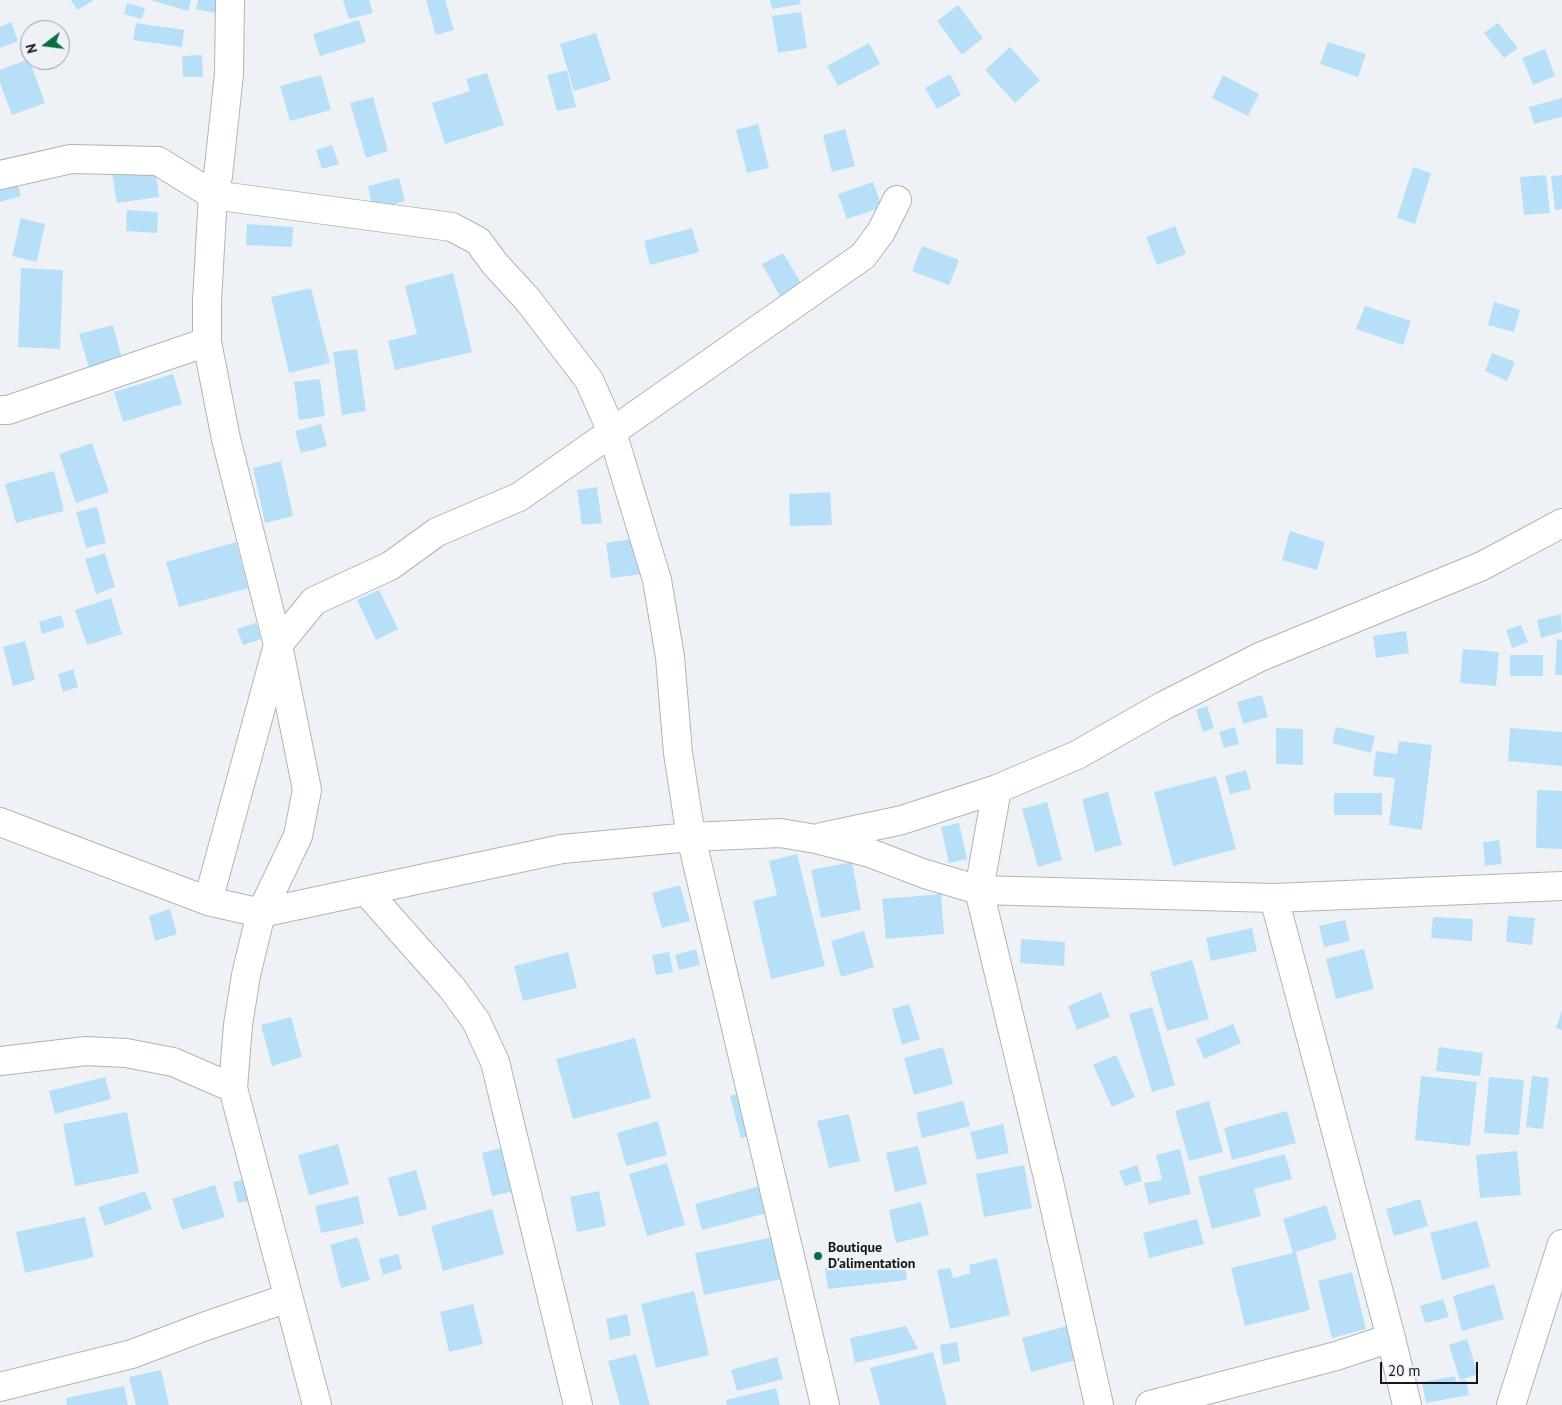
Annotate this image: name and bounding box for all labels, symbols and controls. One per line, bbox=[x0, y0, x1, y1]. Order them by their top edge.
north arrow bbox=[20, 20, 70, 70]
text: N bbox=[22, 42, 41, 55]
place label: Boutique D'alimentation bbox=[828, 1240, 915, 1272]
marker: Boutique D'alimentation bbox=[812, 1250, 824, 1262]
scale bar bbox=[1382, 1352, 1480, 1384]
text: 20 m bbox=[1388, 1361, 1421, 1380]

